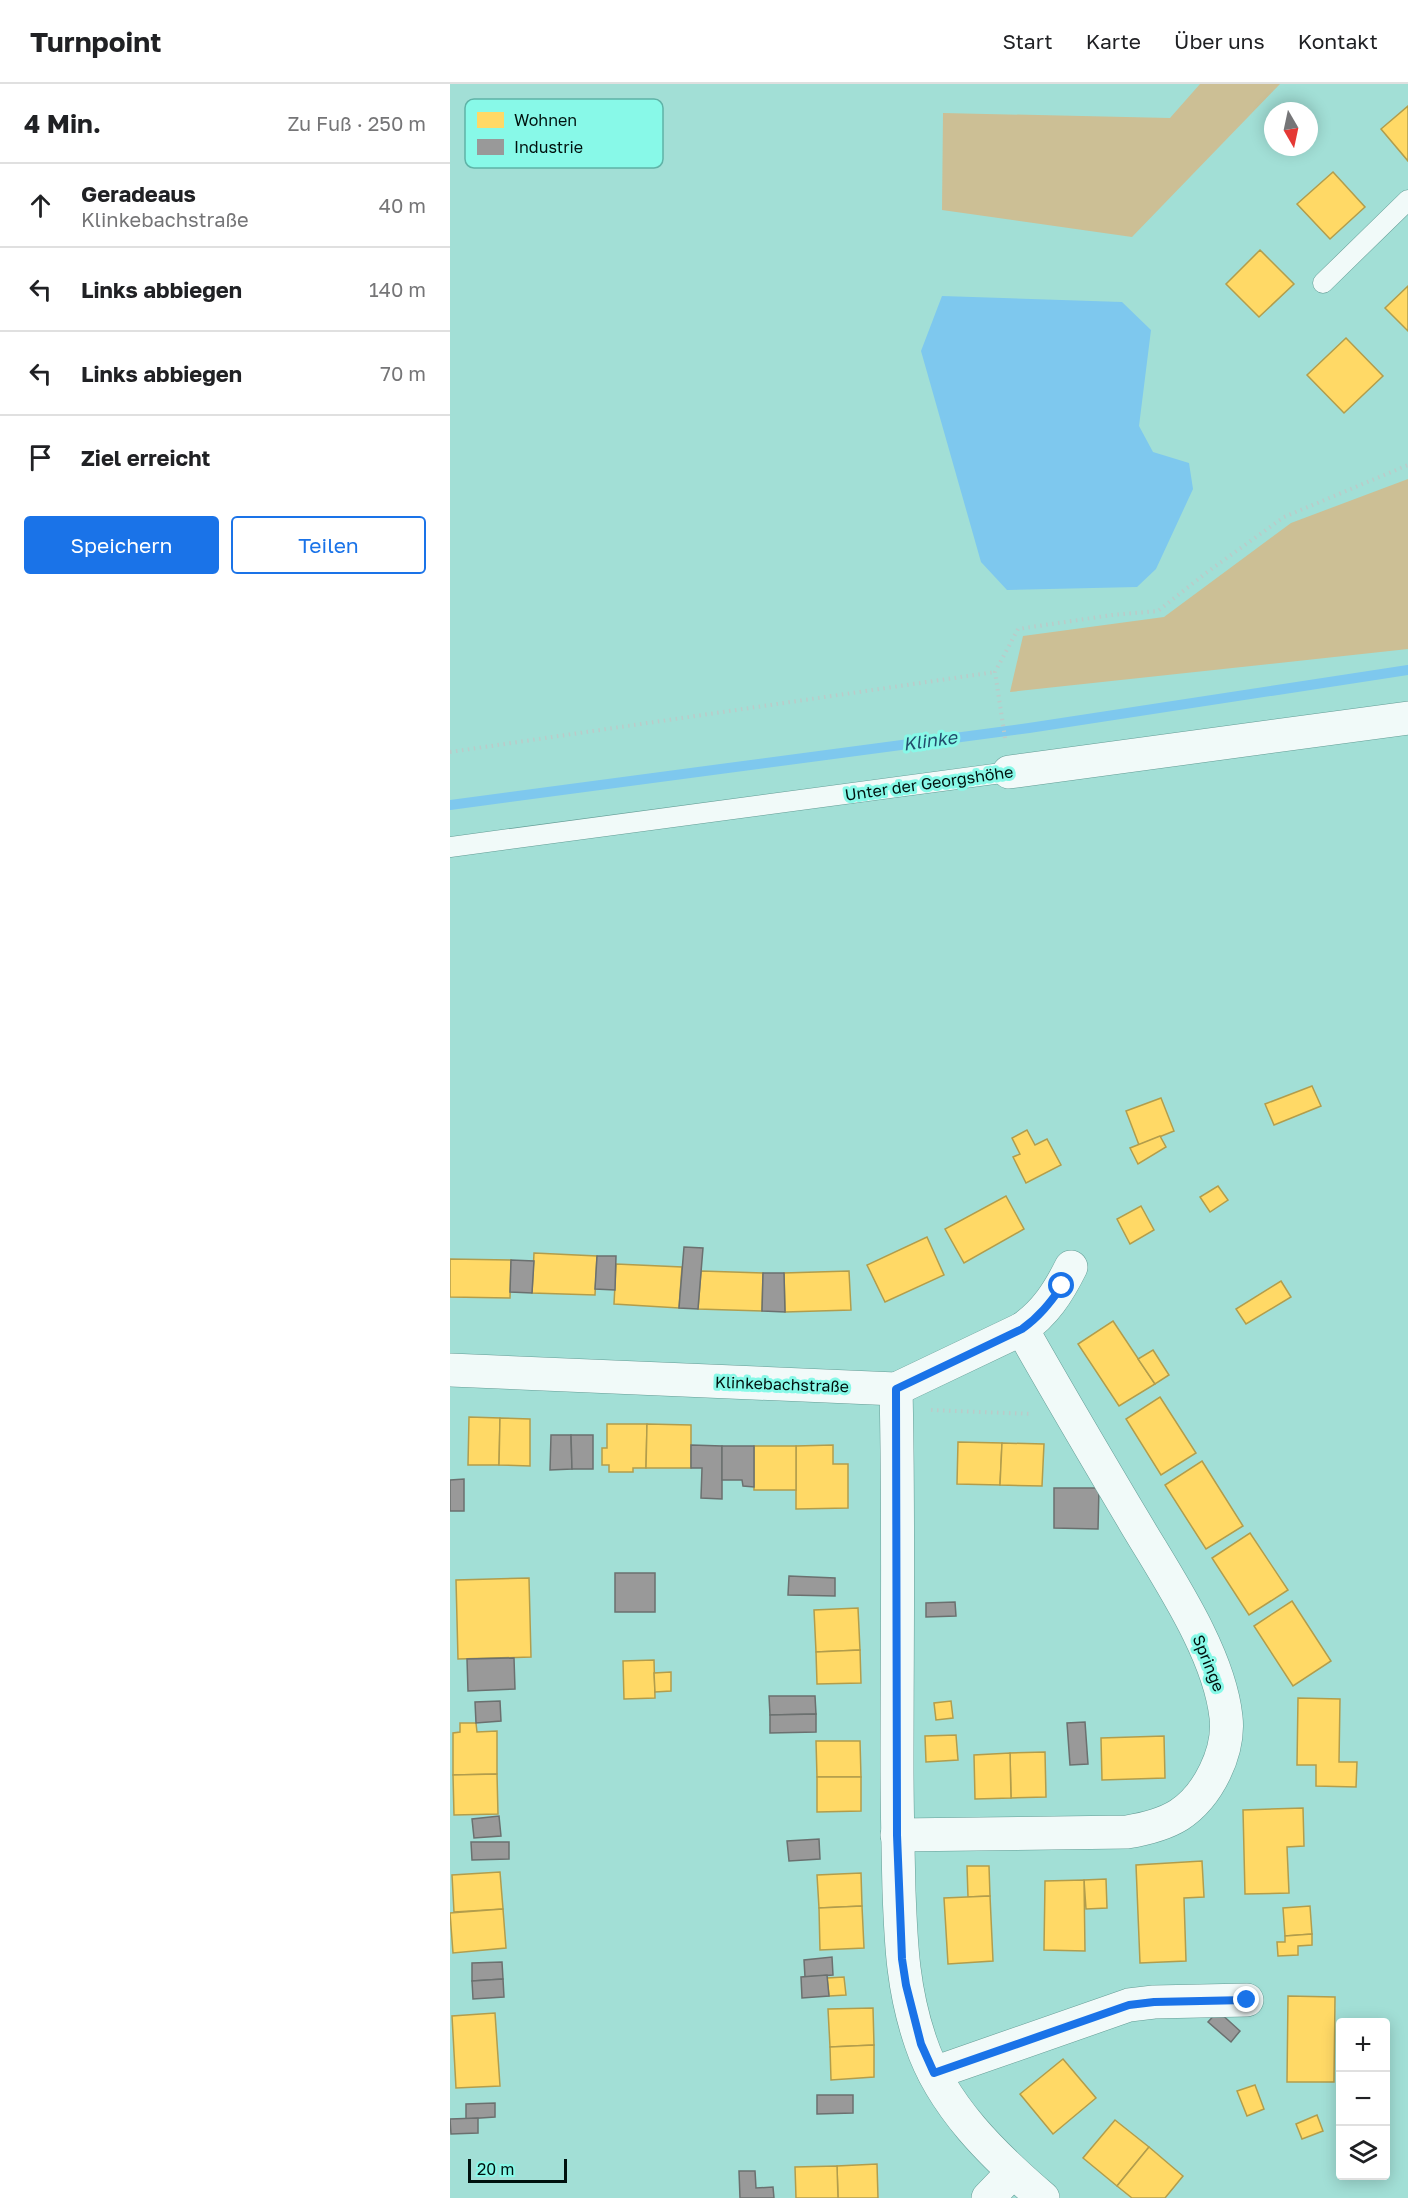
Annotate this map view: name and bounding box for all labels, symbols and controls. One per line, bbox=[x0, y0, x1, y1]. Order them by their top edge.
text: Turnpoint bbox=[30, 25, 161, 58]
text: Start bbox=[1002, 28, 1053, 54]
text: Karte bbox=[1086, 28, 1141, 54]
text: Über uns bbox=[1174, 28, 1265, 54]
text: Kontakt bbox=[1298, 28, 1378, 54]
legend bbox=[465, 99, 663, 168]
north arrow bbox=[1264, 102, 1318, 156]
text: 4 Min. bbox=[24, 108, 101, 139]
text: Wohnen bbox=[514, 110, 577, 130]
text: Zu Fuß · 250 m bbox=[287, 111, 426, 135]
text: Industrie bbox=[514, 137, 583, 157]
text: Geradeaus bbox=[81, 180, 196, 207]
icon: ahead bbox=[24, 189, 57, 222]
text: 40 m bbox=[379, 193, 426, 217]
text: Klinkebachstraße bbox=[81, 207, 249, 231]
icon: left bbox=[24, 273, 57, 306]
text: Links abbiegen bbox=[81, 276, 242, 303]
text: 140 m bbox=[369, 277, 426, 301]
icon: left bbox=[24, 357, 57, 390]
text: Links abbiegen bbox=[81, 360, 242, 387]
text: 70 m bbox=[380, 361, 426, 385]
icon: arrive bbox=[24, 441, 57, 474]
text: Ziel erreicht bbox=[81, 444, 210, 471]
button: Speichern bbox=[24, 516, 219, 574]
button: Teilen bbox=[231, 516, 426, 574]
water label: Klinke bbox=[902, 725, 960, 755]
street label: Unter der Georgshöhe bbox=[844, 761, 1014, 805]
route start bbox=[1048, 1272, 1074, 1298]
street label: Klinkebachstraße bbox=[715, 1372, 849, 1396]
street label: Springe bbox=[1189, 1632, 1229, 1694]
route end bbox=[1233, 1986, 1259, 2012]
map controls bbox=[1336, 2018, 1390, 2180]
button: + bbox=[1336, 2018, 1390, 2072]
button: − bbox=[1336, 2072, 1390, 2126]
button: layers bbox=[1336, 2126, 1390, 2180]
scale bar bbox=[468, 2156, 567, 2184]
text: 20 m bbox=[477, 2159, 514, 2179]

